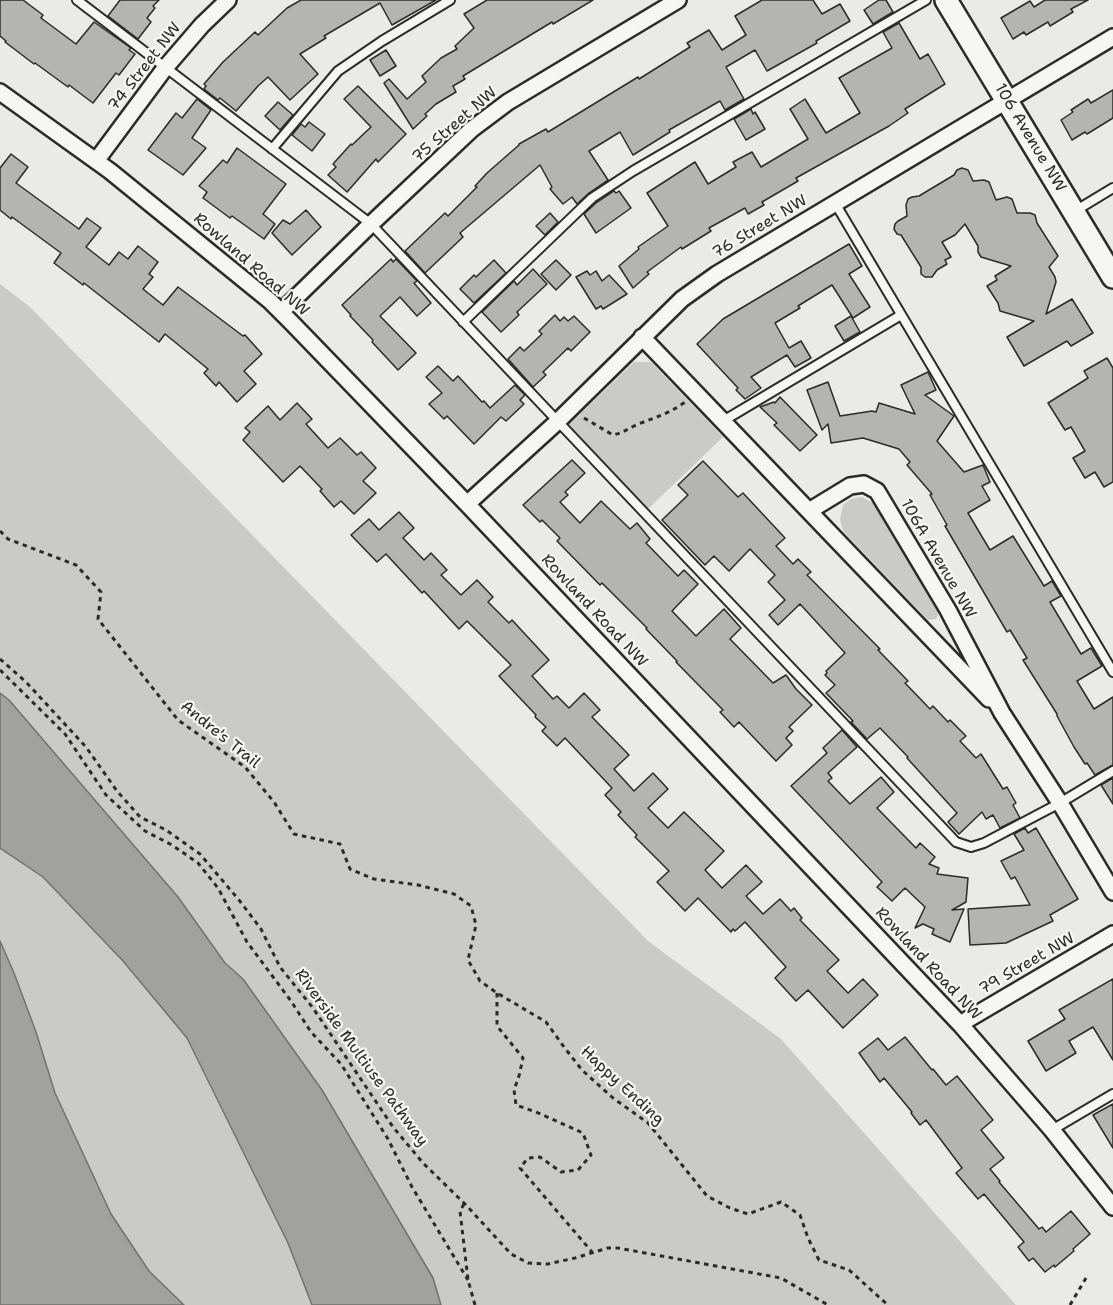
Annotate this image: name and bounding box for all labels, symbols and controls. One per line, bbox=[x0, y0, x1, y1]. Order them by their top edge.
street label: 74 Street NW bbox=[104, 19, 186, 115]
street label: 106 Avenue NW bbox=[990, 80, 1070, 196]
street label: 75 Street NW bbox=[409, 83, 501, 167]
street label: 76 Street NW bbox=[709, 191, 811, 263]
street label: Rowland Road NW bbox=[189, 209, 313, 321]
street label: 106A Avenue NW bbox=[896, 496, 980, 622]
street label: Rowland Road NW bbox=[537, 551, 651, 671]
street label: Andre's Trail bbox=[176, 697, 264, 773]
street label: Rowland Road NW bbox=[871, 904, 985, 1024]
street label: 79 Street NW bbox=[976, 929, 1078, 999]
street label: Riverside Multiuse Pathway bbox=[290, 966, 432, 1150]
street label: Happy Ending bbox=[576, 1042, 668, 1130]

